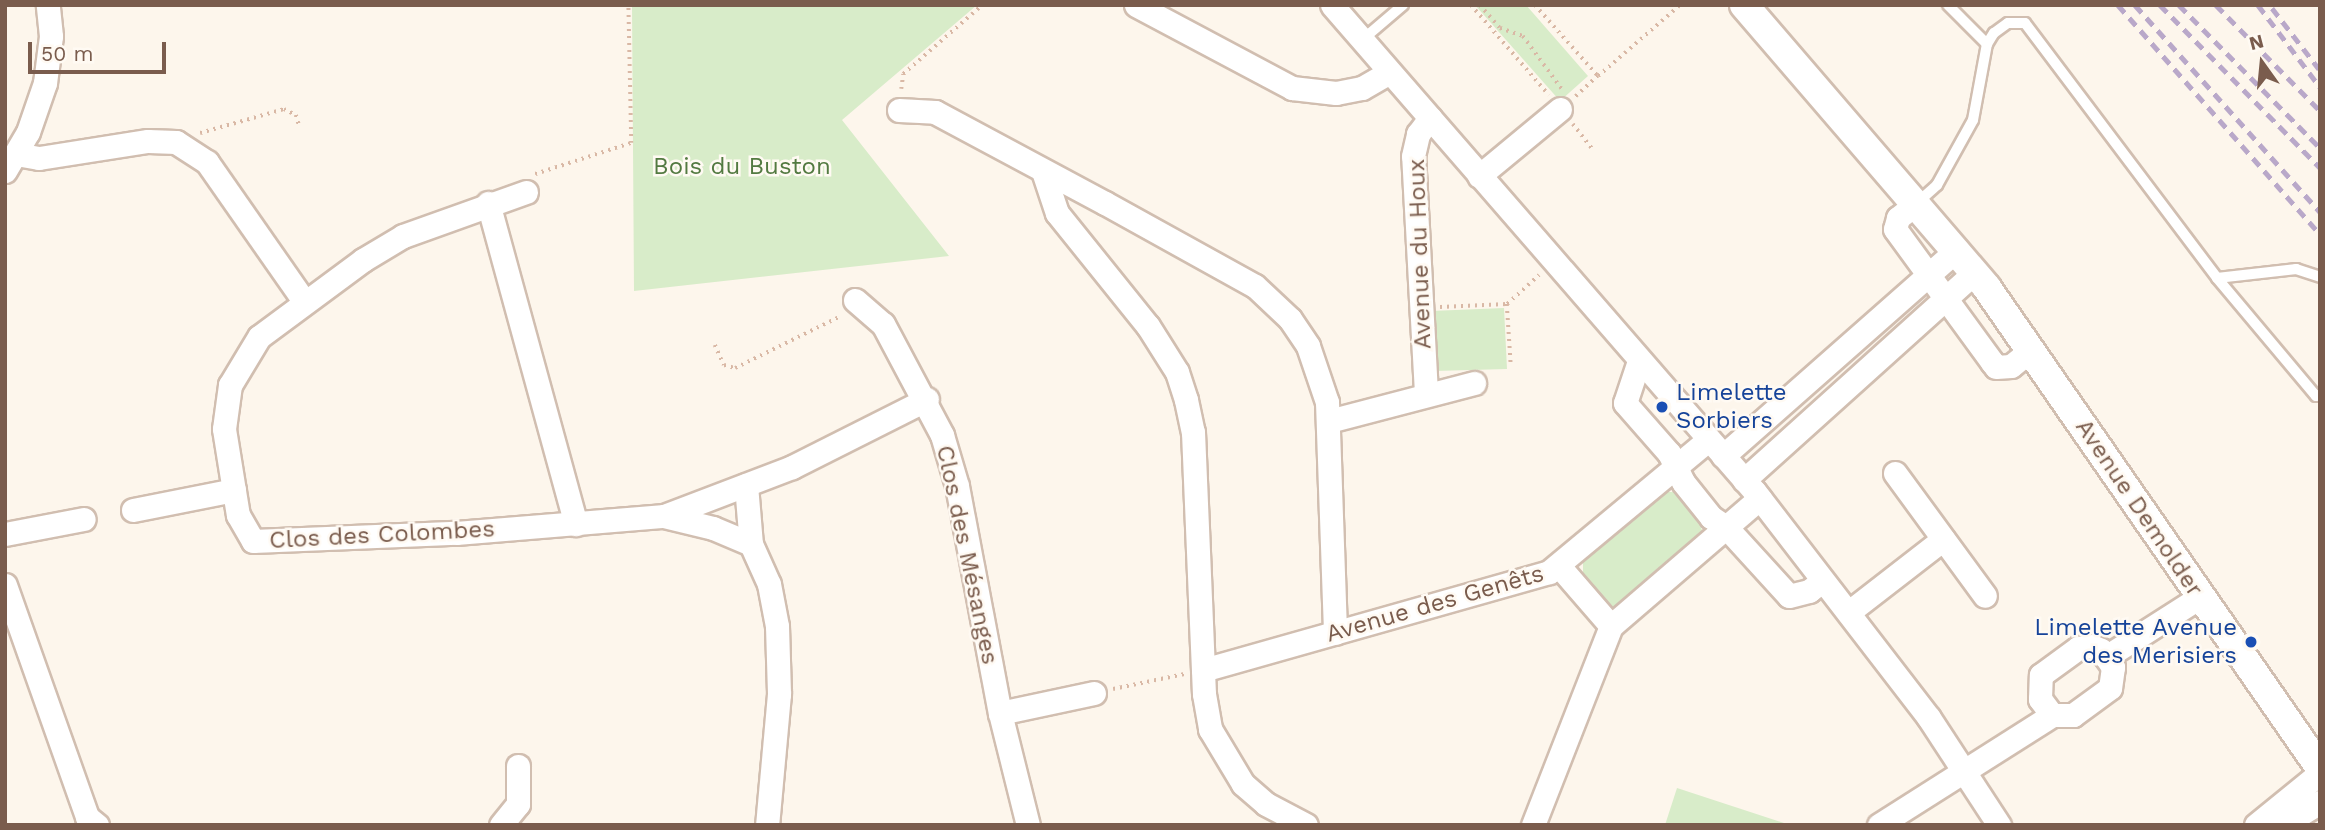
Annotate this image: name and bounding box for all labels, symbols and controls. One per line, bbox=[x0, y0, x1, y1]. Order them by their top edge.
scale bar bbox=[32, 28, 170, 72]
north arrow bbox=[2227, 28, 2297, 98]
text: N bbox=[2247, 29, 2266, 55]
text: 50 m bbox=[41, 41, 93, 66]
park label: Bois du Buston bbox=[653, 153, 831, 181]
street label: Avenue du Houx bbox=[1402, 158, 1438, 350]
place label: Limelette Sorbiers bbox=[1676, 379, 1787, 435]
marker: Limelette Sorbiers bbox=[1654, 399, 1670, 415]
street label: Avenue Demolder bbox=[2069, 414, 2209, 602]
street label: Clos des Mésanges bbox=[930, 443, 1004, 667]
street label: Clos des Colombes bbox=[269, 515, 495, 555]
street label: Avenue des Genêts bbox=[1323, 559, 1547, 649]
place label: Limelette Avenue des Merisiers bbox=[2033, 614, 2237, 670]
marker: Limelette Avenue des Merisiers bbox=[2243, 634, 2259, 650]

